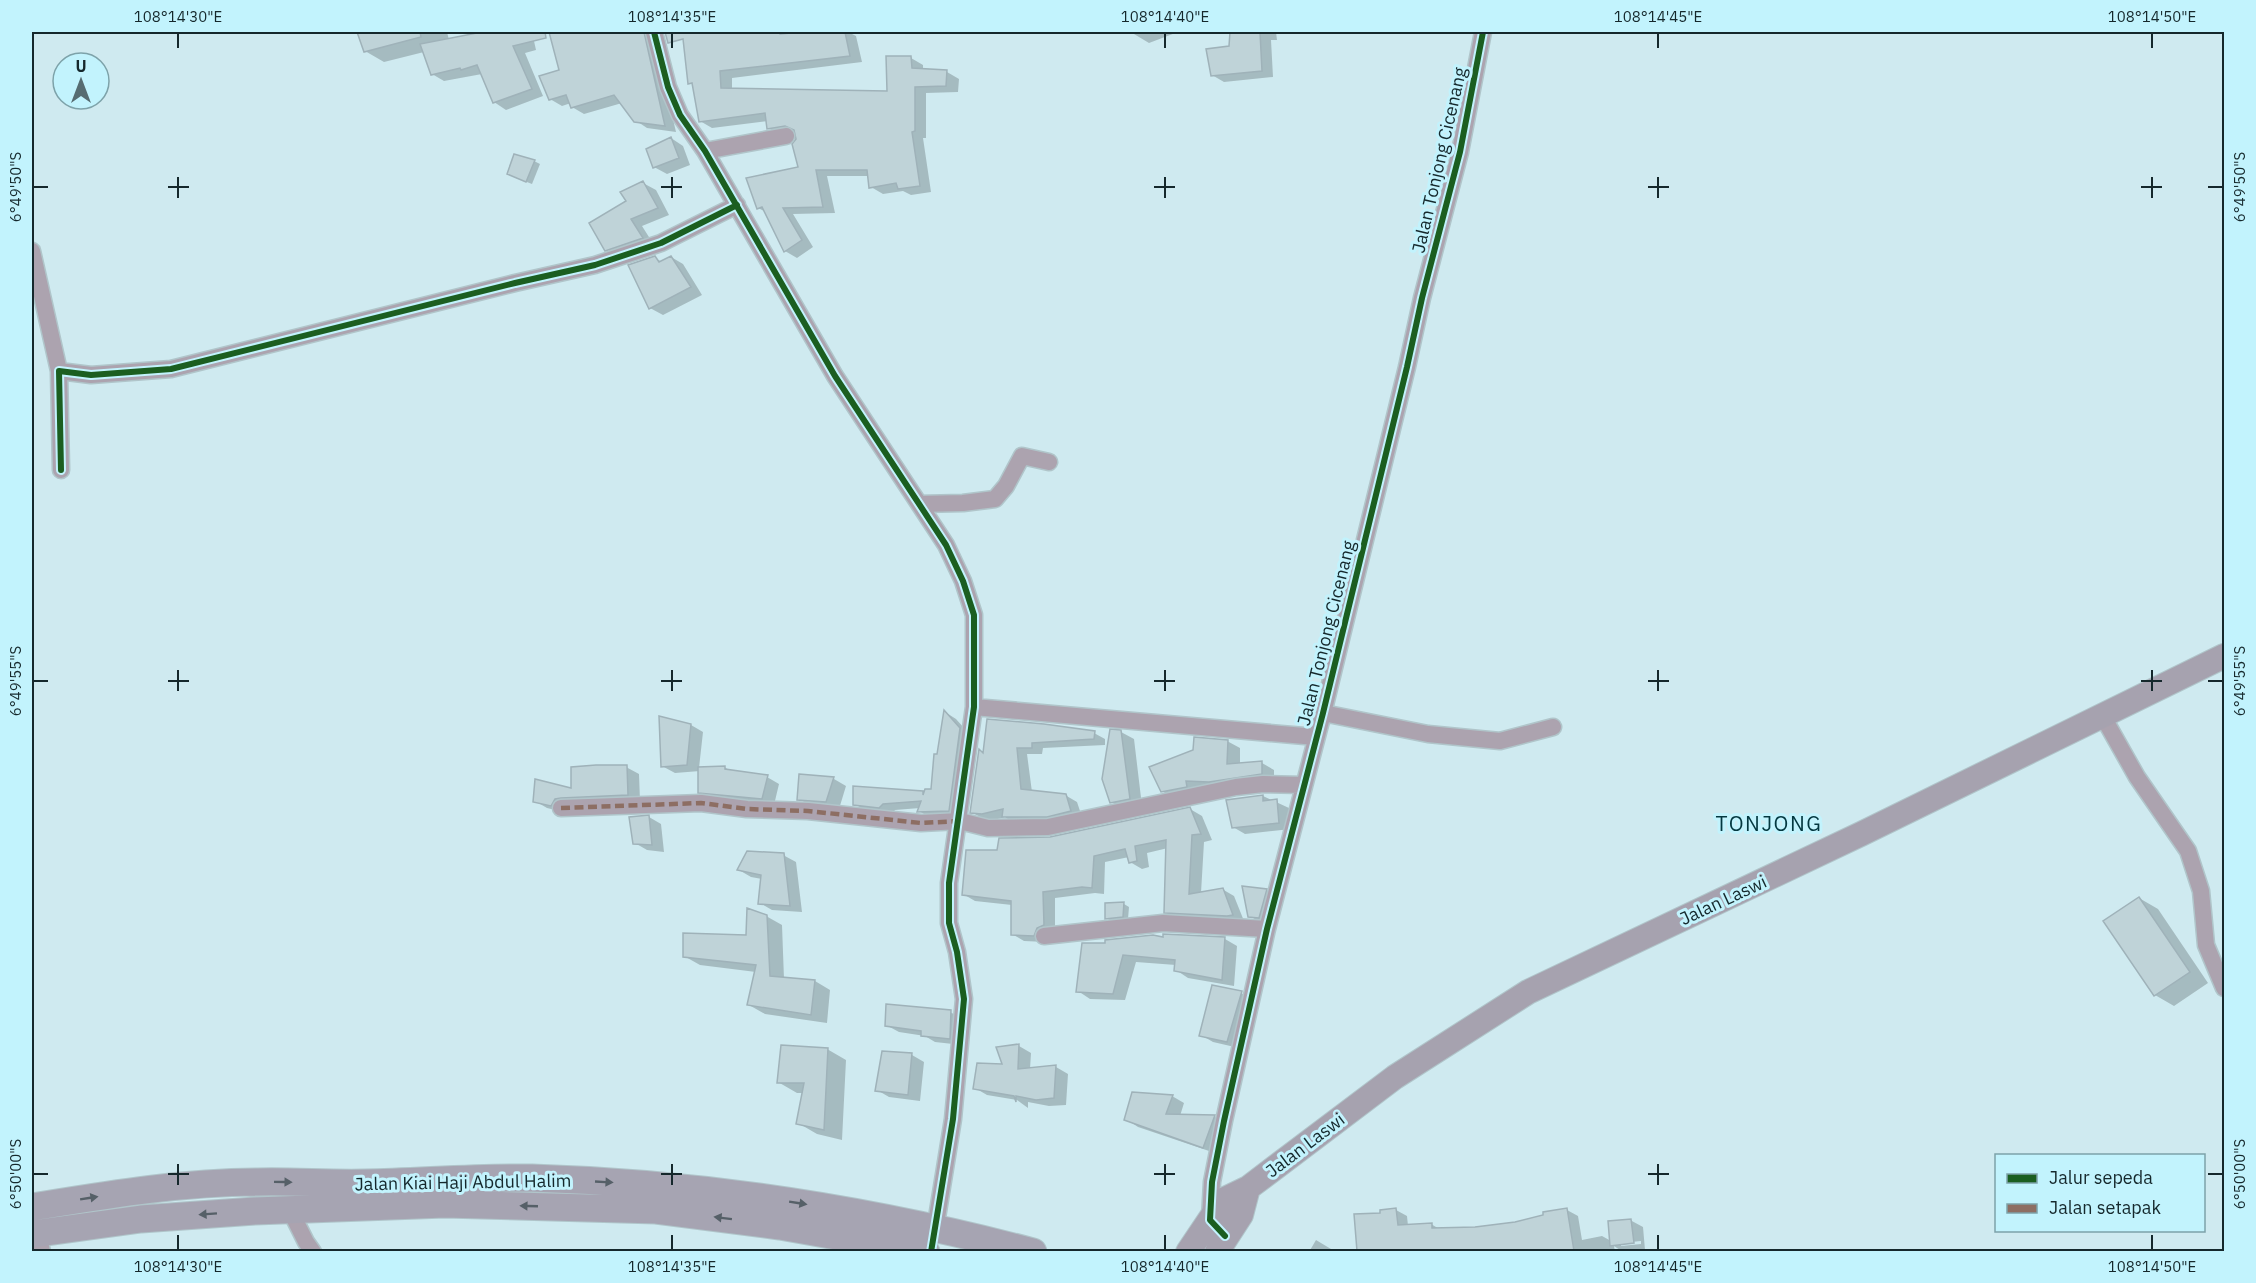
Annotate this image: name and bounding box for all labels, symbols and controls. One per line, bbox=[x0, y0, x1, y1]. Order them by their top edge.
text: 108°14'30"E bbox=[134, 7, 222, 26]
text: 108°14'35"E bbox=[628, 7, 716, 26]
text: 108°14'40"E bbox=[1121, 7, 1209, 26]
text: 108°14'45"E bbox=[1614, 7, 1702, 26]
text: 108°14'50"E bbox=[2108, 7, 2196, 26]
north arrow bbox=[51, 51, 111, 111]
text: U bbox=[75, 56, 87, 76]
street label: Jalan Tonjong Cicenang bbox=[1406, 64, 1472, 255]
text: 6°49'50"S bbox=[6, 152, 25, 222]
text: 6°49'50"S bbox=[2230, 152, 2249, 222]
street label: Jalan Tonjong Cicenang bbox=[1292, 538, 1360, 728]
text: 6°49'55"S bbox=[6, 646, 25, 716]
text: 6°49'55"S bbox=[2230, 646, 2249, 716]
district label: TONJONG bbox=[1716, 809, 1822, 837]
street label: Jalan Laswi bbox=[1676, 870, 1770, 930]
street label: Jalan Laswi bbox=[1261, 1108, 1349, 1182]
text: 6°50'00"S bbox=[6, 1139, 25, 1209]
text: 6°50'00"S bbox=[2230, 1139, 2249, 1209]
legend bbox=[1995, 1154, 2205, 1232]
text: Jalur sepeda bbox=[2049, 1166, 2153, 1189]
street label: Jalan Kiai Haji Abdul Halim bbox=[354, 1169, 572, 1195]
one-way arrow bbox=[274, 1177, 293, 1187]
one-way arrow bbox=[595, 1178, 614, 1187]
one-way arrow bbox=[80, 1193, 99, 1202]
text: Jalan setapak bbox=[2049, 1196, 2161, 1219]
one-way arrow bbox=[789, 1199, 808, 1208]
one-way arrow bbox=[520, 1202, 539, 1211]
one-way arrow bbox=[199, 1210, 218, 1219]
one-way arrow bbox=[714, 1214, 733, 1223]
text: 108°14'30"E bbox=[134, 1257, 222, 1276]
text: 108°14'35"E bbox=[628, 1257, 716, 1276]
text: 108°14'40"E bbox=[1121, 1257, 1209, 1276]
text: 108°14'45"E bbox=[1614, 1257, 1702, 1276]
text: 108°14'50"E bbox=[2108, 1257, 2196, 1276]

